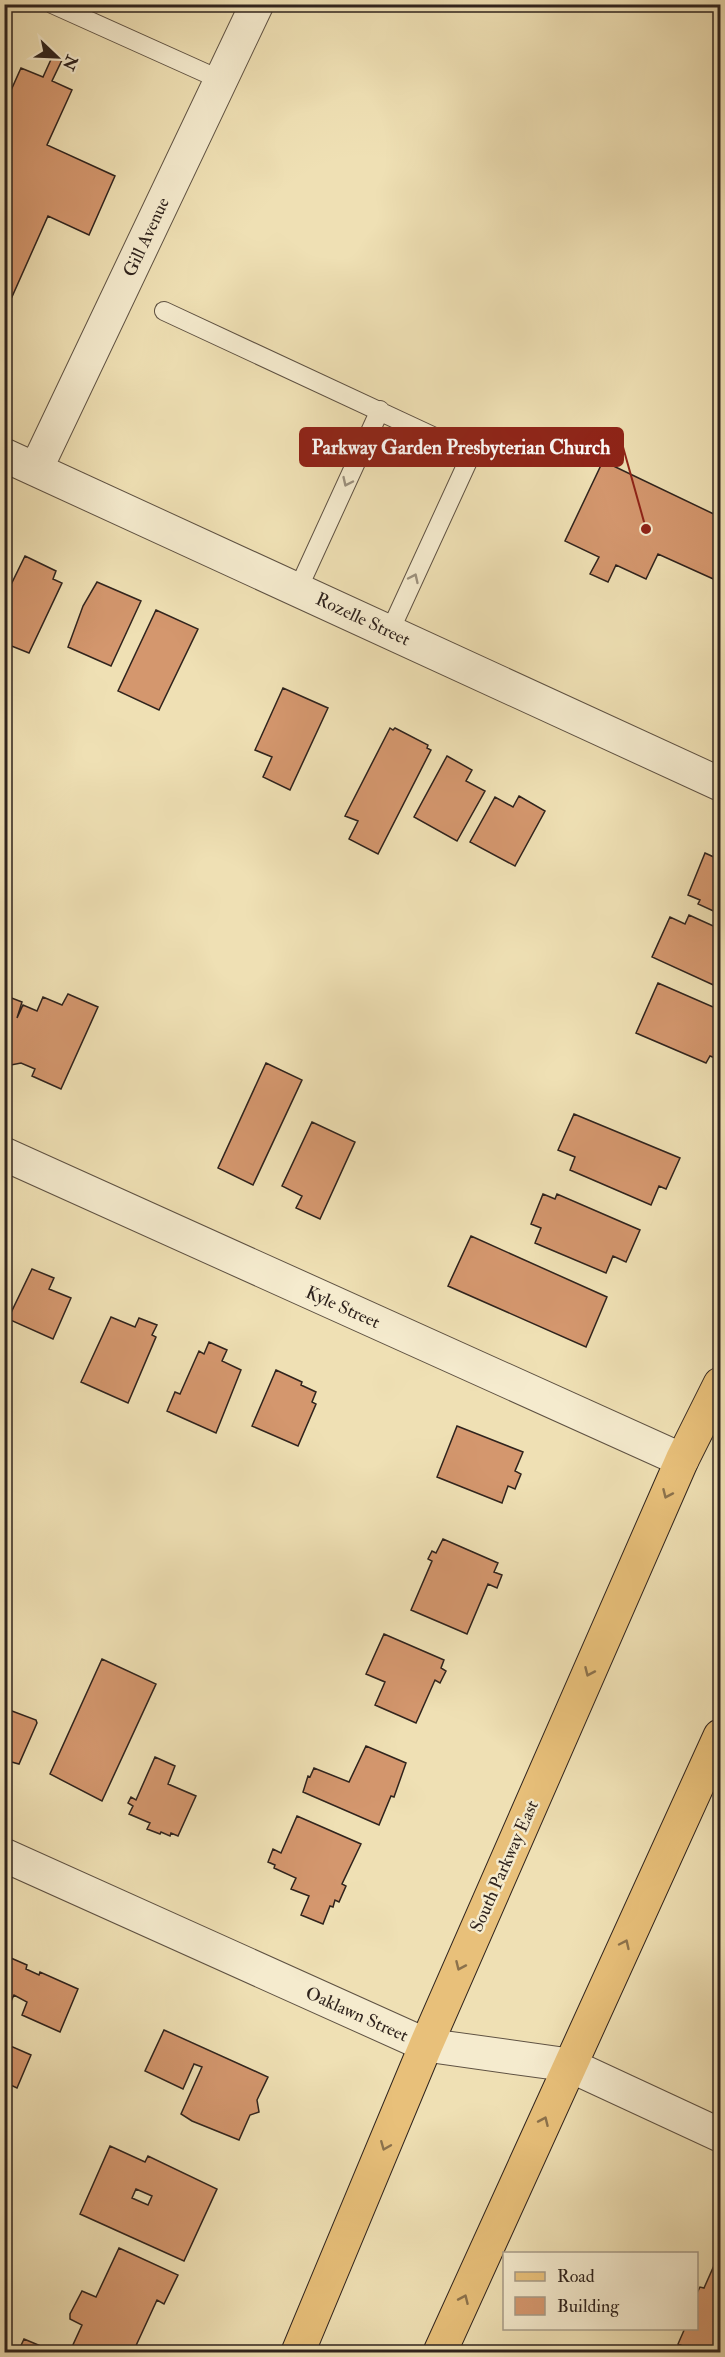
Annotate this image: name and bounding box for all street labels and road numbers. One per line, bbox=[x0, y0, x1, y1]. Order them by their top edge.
street label: Gill Avenue bbox=[118, 193, 175, 281]
street label: Rozelle Street bbox=[312, 588, 414, 651]
street label: Kyle Street bbox=[302, 1281, 384, 1334]
street label: South Parkway East bbox=[465, 1797, 544, 1936]
street label: Oaklawn Street bbox=[302, 1982, 412, 2047]

